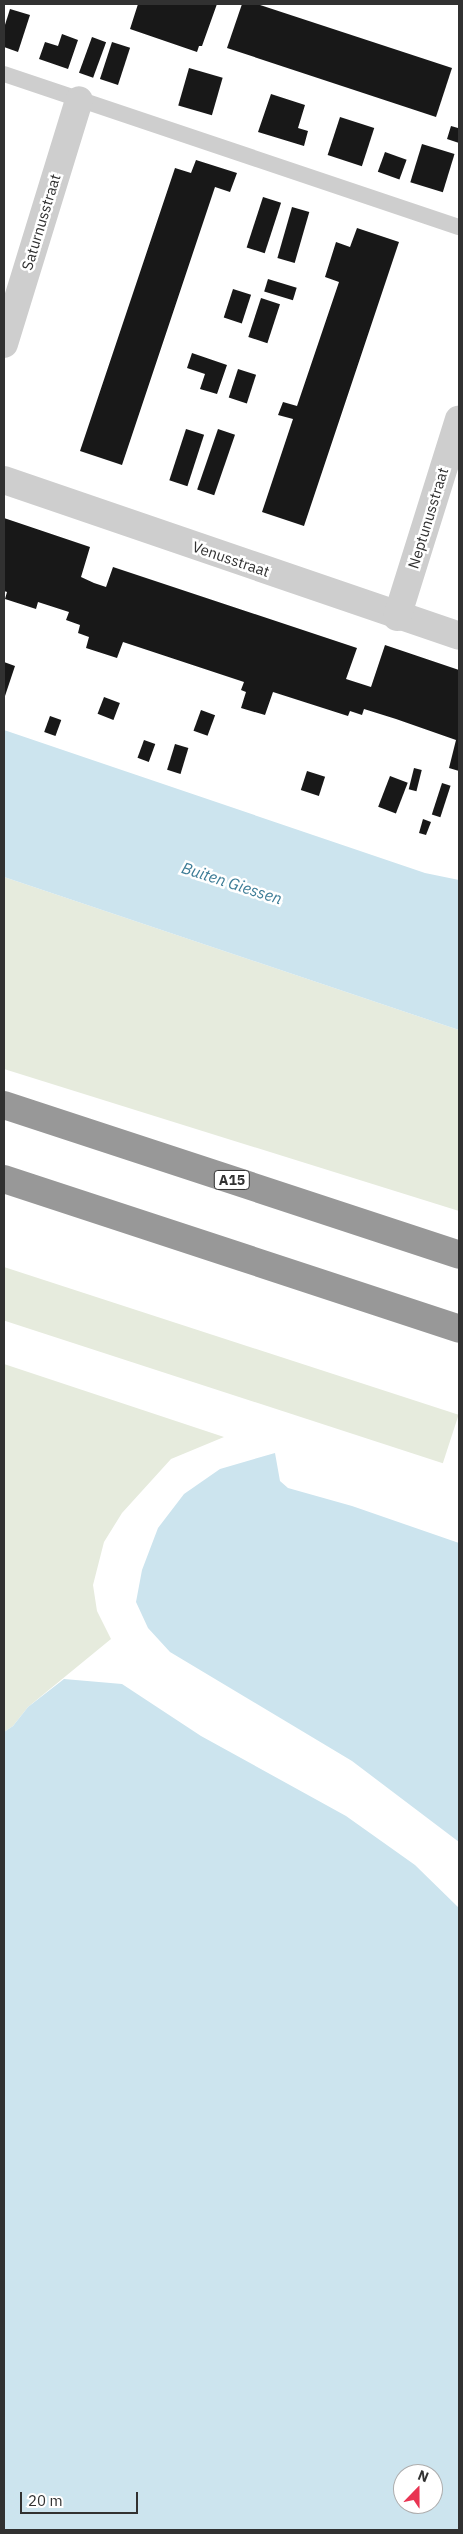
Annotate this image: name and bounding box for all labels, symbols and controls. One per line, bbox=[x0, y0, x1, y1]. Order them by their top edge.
street label: Saturnusstraat bbox=[18, 172, 64, 272]
street label: Neptunusstraat bbox=[404, 465, 452, 571]
street label: Venusstraat bbox=[190, 537, 272, 581]
water label: Buiten Giessen bbox=[179, 858, 285, 908]
road number: A15 bbox=[213, 1168, 251, 1192]
north arrow bbox=[393, 2464, 443, 2514]
text: N bbox=[415, 2466, 431, 2486]
scale bar bbox=[22, 2482, 140, 2514]
text: 20 m bbox=[28, 2491, 63, 2510]

